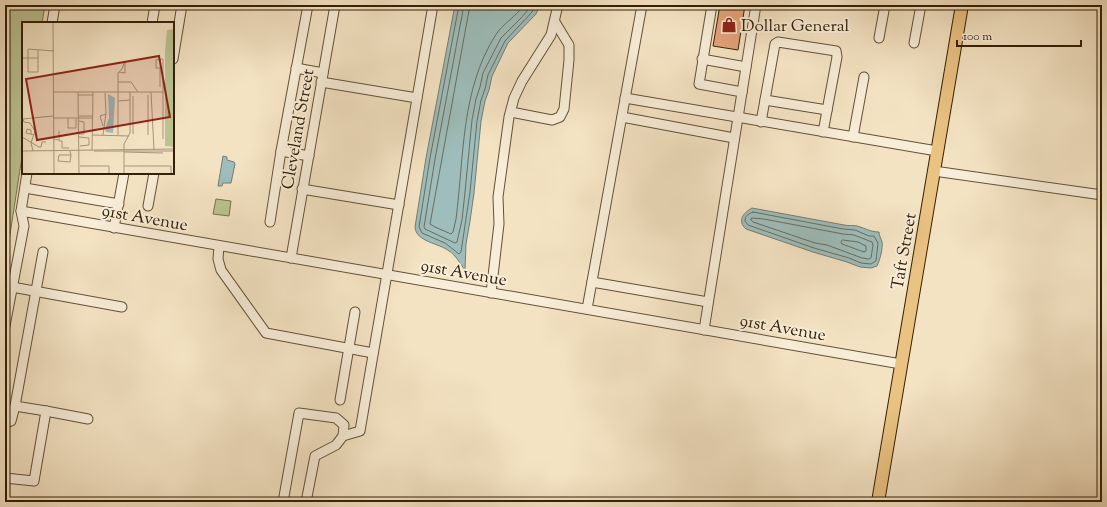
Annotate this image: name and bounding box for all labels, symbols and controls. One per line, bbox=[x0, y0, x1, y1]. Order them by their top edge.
place label: Dollar General bbox=[741, 15, 850, 39]
shop icon: Dollar General bbox=[720, 16, 738, 34]
inset map bbox=[22, 22, 174, 174]
scale bar bbox=[957, 22, 1081, 48]
text: 100 m bbox=[963, 28, 992, 46]
street label: Cleveland Street bbox=[277, 67, 321, 191]
street label: 91st Avenue bbox=[100, 200, 190, 238]
street label: Taft Street bbox=[886, 211, 924, 292]
street label: 91st Avenue bbox=[419, 255, 509, 293]
street label: 91st Avenue bbox=[738, 310, 828, 348]

